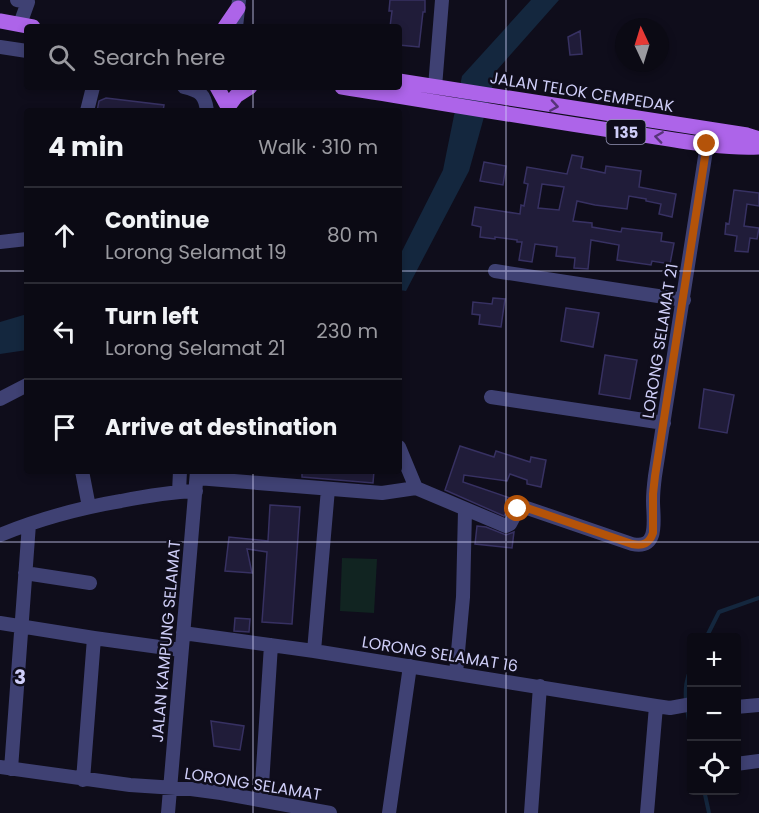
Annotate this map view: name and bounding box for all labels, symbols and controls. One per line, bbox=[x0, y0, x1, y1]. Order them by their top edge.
north arrow bbox=[615, 18, 669, 72]
search box bbox=[24, 24, 402, 90]
icon: search bbox=[45, 41, 78, 74]
text: Search here bbox=[93, 42, 226, 73]
street label: JALAN TELOK CEMPEDAK bbox=[488, 66, 676, 118]
one-way arrow bbox=[550, 99, 559, 111]
road number: 135 bbox=[606, 120, 646, 144]
text: 4 min bbox=[48, 129, 124, 165]
route end bbox=[693, 130, 719, 156]
one-way arrow bbox=[655, 131, 664, 143]
text: Walk · 310 m bbox=[258, 133, 378, 161]
text: Continue bbox=[105, 205, 209, 236]
icon: ahead bbox=[48, 219, 81, 252]
text: 80 m bbox=[327, 221, 378, 249]
text: Lorong Selamat 19 bbox=[105, 238, 287, 266]
street label: LORONG SELAMAT 21 bbox=[636, 262, 684, 420]
text: Turn left bbox=[105, 301, 199, 332]
icon: left bbox=[48, 315, 81, 348]
text: 230 m bbox=[316, 317, 378, 345]
text: Lorong Selamat 21 bbox=[105, 334, 286, 362]
icon: arrive bbox=[48, 411, 81, 444]
text: Arrive at destination bbox=[105, 412, 337, 443]
route start bbox=[504, 495, 530, 521]
street label: JALAN KAMPUNG SELAMAT bbox=[146, 538, 186, 743]
street label: LORONG SELAMAT 16 bbox=[360, 630, 520, 678]
map controls bbox=[687, 633, 741, 795]
button: + bbox=[687, 633, 741, 687]
text: 3 bbox=[14, 663, 26, 691]
button: − bbox=[687, 687, 741, 741]
button: locate bbox=[687, 741, 741, 795]
street label: LORONG SELAMAT bbox=[183, 762, 323, 806]

